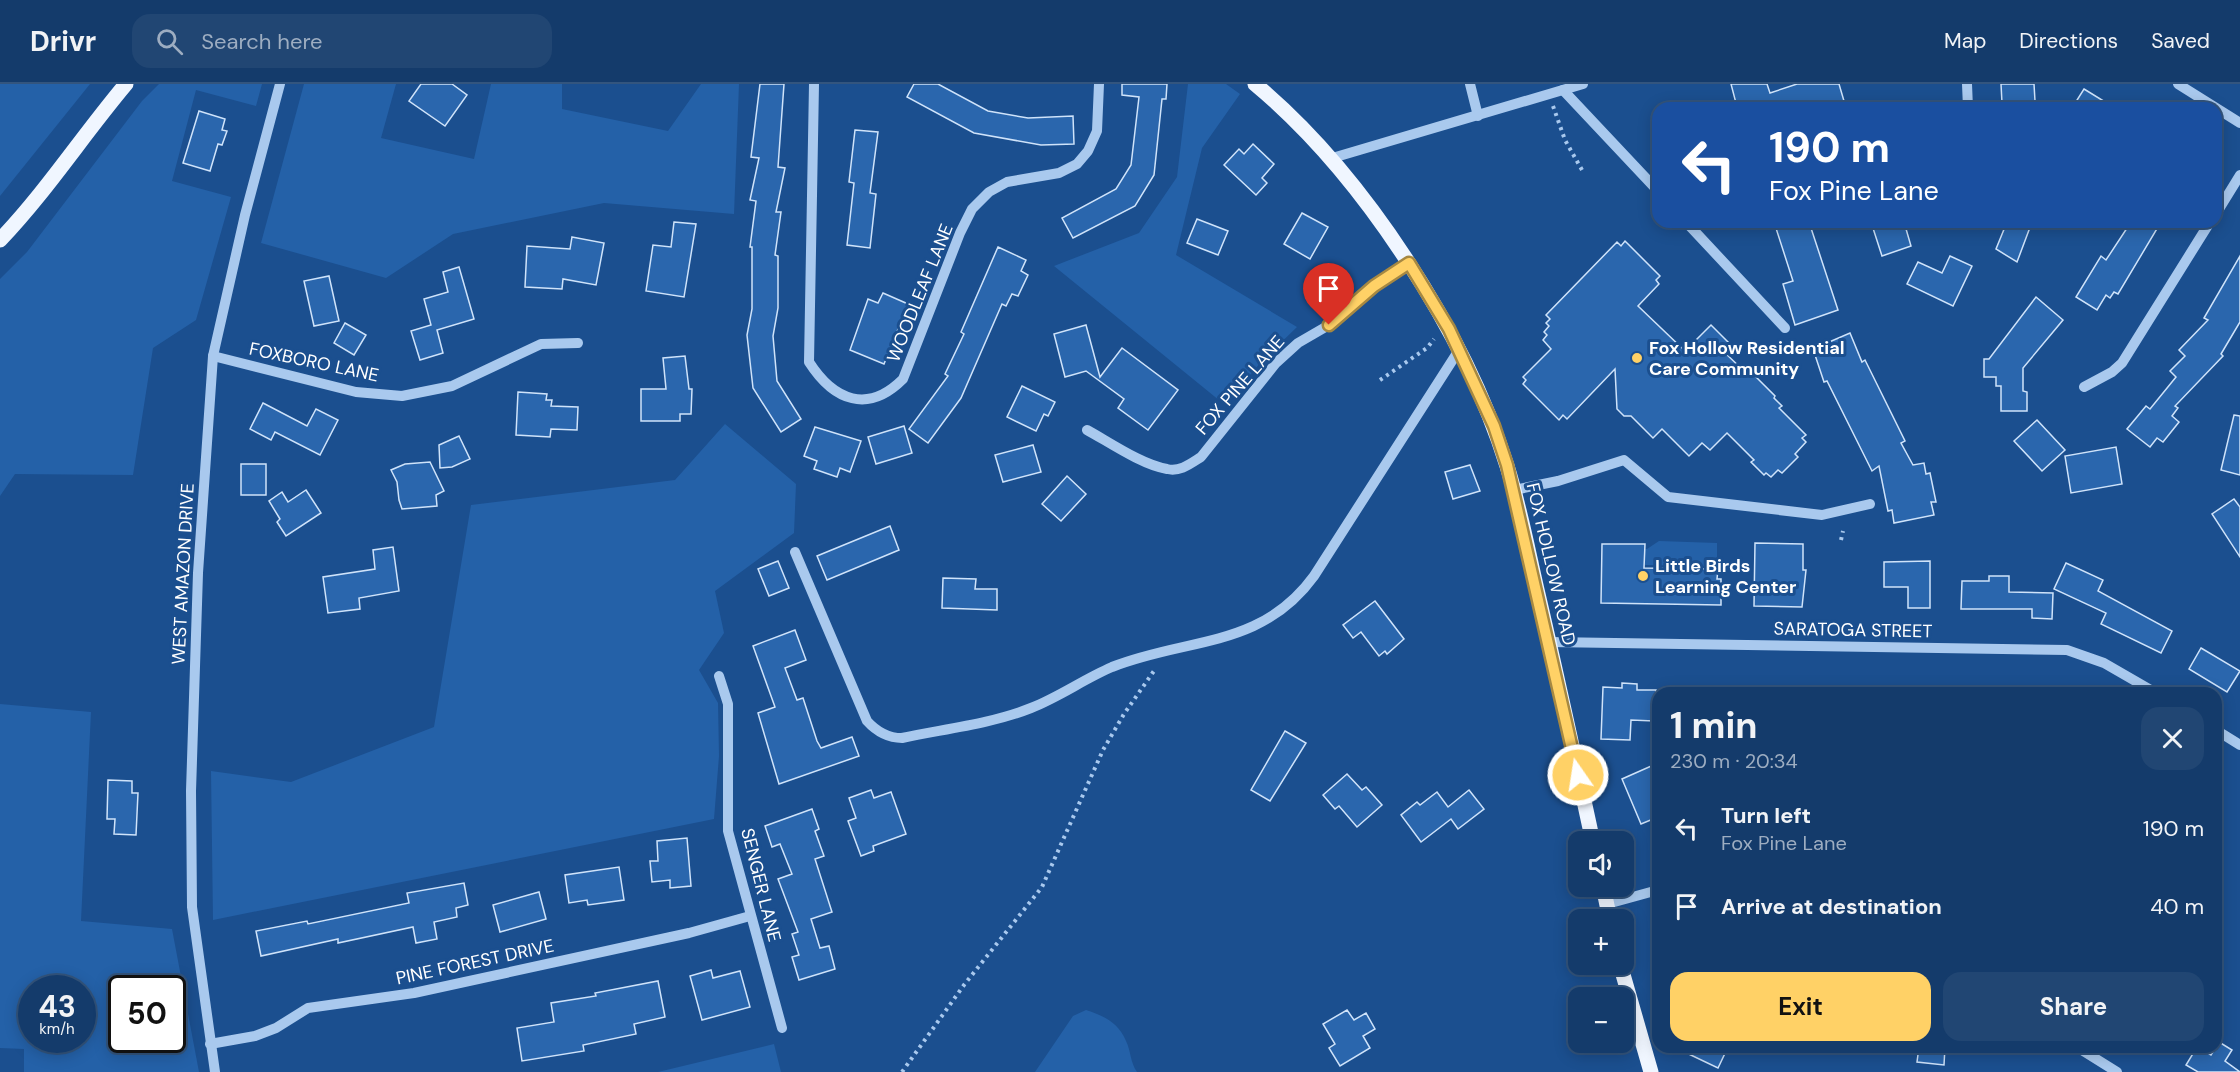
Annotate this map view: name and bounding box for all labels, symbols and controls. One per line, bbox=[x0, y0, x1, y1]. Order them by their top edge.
search box bbox=[132, 14, 552, 68]
text: Drivr bbox=[30, 23, 96, 60]
icon: search bbox=[153, 25, 186, 58]
text: Search here bbox=[201, 27, 323, 56]
text: Map bbox=[1944, 27, 1986, 55]
text: Directions bbox=[2019, 27, 2118, 55]
text: Saved bbox=[2151, 27, 2210, 55]
text: 190 m bbox=[1769, 120, 1890, 175]
icon: left bbox=[1670, 126, 1748, 204]
text: Fox Pine Lane bbox=[1769, 173, 1939, 208]
street label: WOODLEAF LANE bbox=[881, 220, 959, 366]
pin bbox=[1303, 263, 1354, 325]
icon: arrive bbox=[1312, 272, 1345, 305]
street label: FOX PINE LANE bbox=[1190, 330, 1290, 440]
place label: Fox Hollow Residential Care Community bbox=[1649, 336, 1845, 381]
street label: FOXBORO LANE bbox=[247, 337, 381, 387]
marker: Fox Hollow Residential Care Community bbox=[1630, 351, 1644, 365]
street label: FOX HOLLOW ROAD bbox=[1521, 480, 1581, 648]
street label: WEST AMAZON DRIVE bbox=[166, 483, 200, 665]
place label: Little Birds Learning Center bbox=[1655, 554, 1796, 599]
marker: Little Birds Learning Center bbox=[1636, 569, 1650, 583]
street label: SARATOGA STREET bbox=[1773, 617, 1933, 643]
text: 1 min bbox=[1670, 702, 1758, 749]
button: close bbox=[2141, 707, 2204, 770]
position arrow bbox=[1546, 743, 1610, 807]
text: 230 m · 20:34 bbox=[1670, 748, 1798, 774]
text: Turn left bbox=[1721, 801, 1811, 830]
icon: left bbox=[1670, 812, 1703, 845]
text: 190 m bbox=[2143, 814, 2204, 843]
street label: SENGER LANE bbox=[735, 826, 787, 944]
text: Fox Pine Lane bbox=[1721, 830, 1847, 856]
map controls bbox=[1568, 831, 1634, 1053]
button: sound bbox=[1568, 831, 1634, 897]
icon: arrive bbox=[1670, 890, 1703, 923]
text: Arrive at destination bbox=[1721, 892, 1942, 921]
text: 40 m bbox=[2150, 892, 2204, 921]
button: + bbox=[1568, 909, 1634, 975]
street label: PINE FOREST DRIVE bbox=[394, 934, 556, 990]
button: Exit bbox=[1670, 972, 1931, 1041]
button: Share bbox=[1943, 972, 2204, 1041]
speed limit sign: 50 bbox=[108, 975, 186, 1053]
text: 43 bbox=[38, 987, 76, 1026]
button: − bbox=[1568, 987, 1634, 1053]
text: km/h bbox=[39, 1019, 75, 1039]

